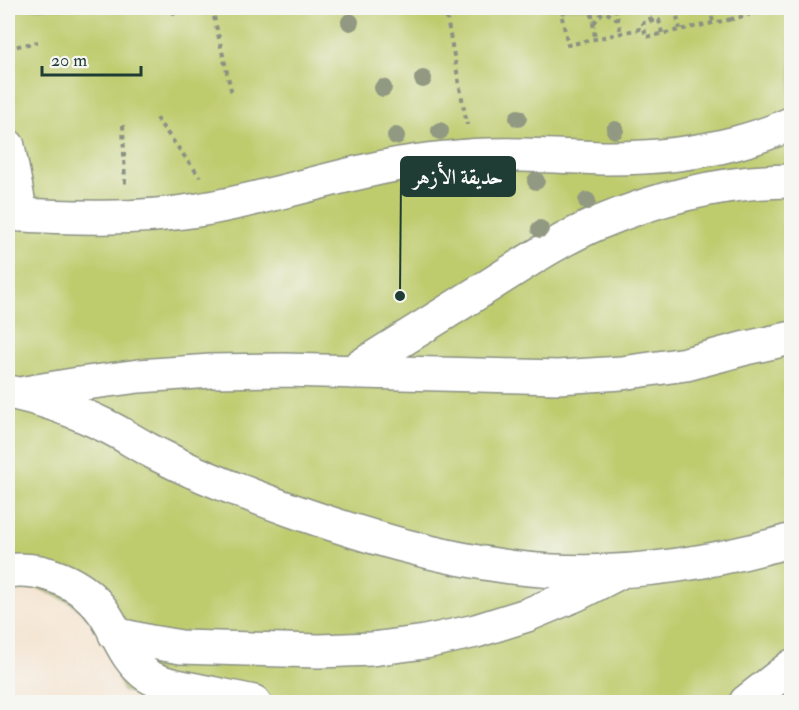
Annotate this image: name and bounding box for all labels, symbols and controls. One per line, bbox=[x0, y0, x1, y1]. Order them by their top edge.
scale bar bbox=[42, 39, 141, 77]
text: 20 m bbox=[51, 49, 87, 72]
callout: حديقة الأزهر bbox=[401, 157, 515, 196]
text: حديقة الأزهر bbox=[411, 161, 503, 191]

